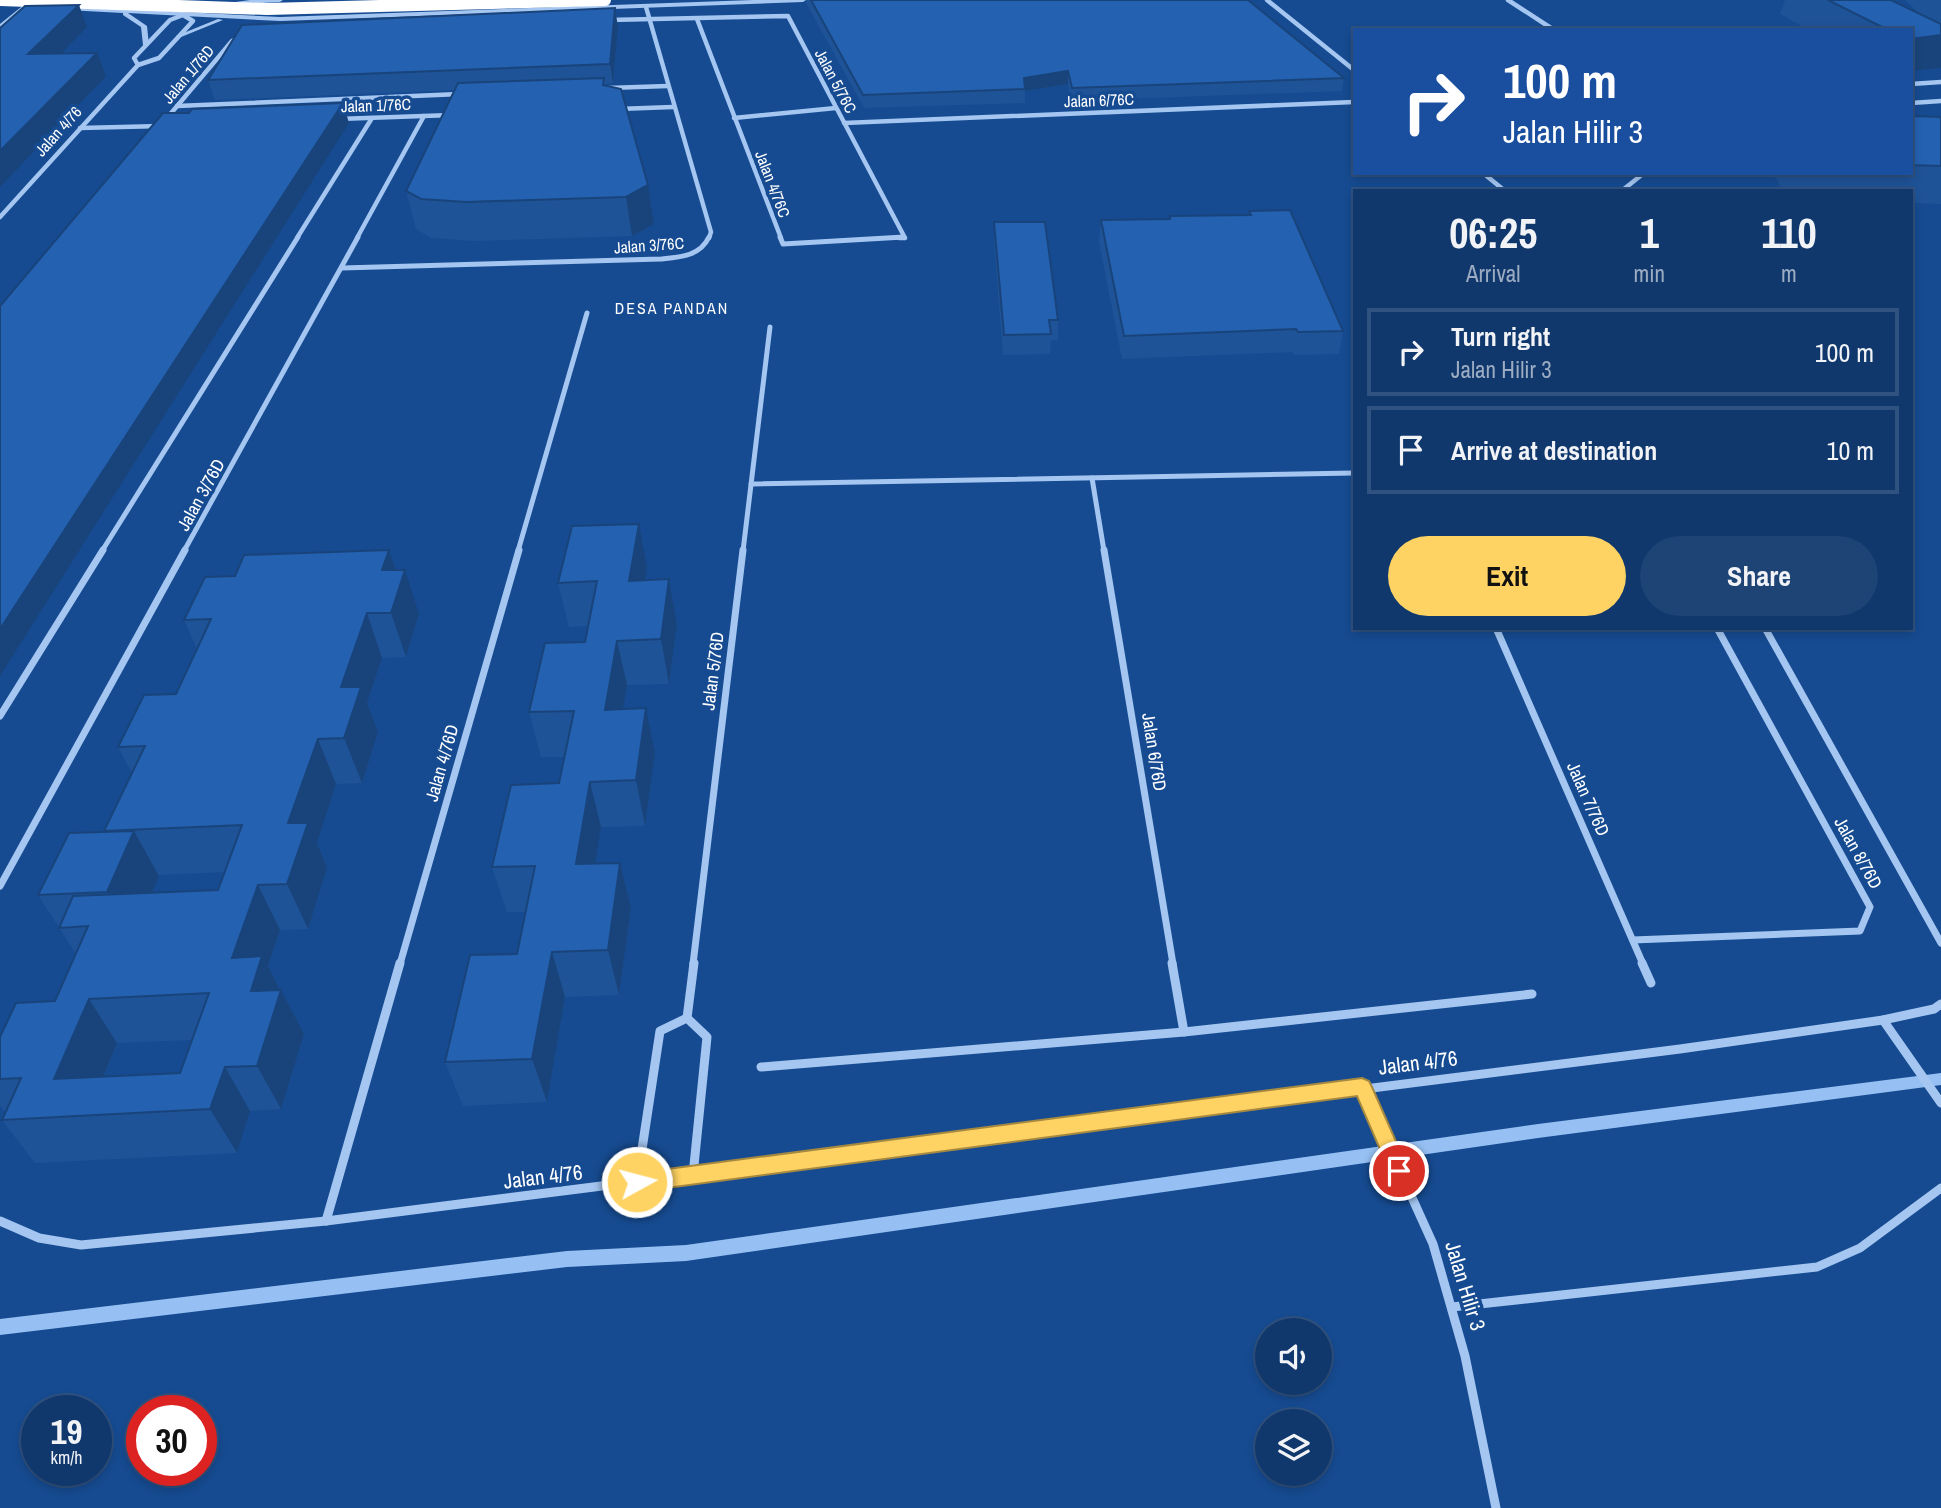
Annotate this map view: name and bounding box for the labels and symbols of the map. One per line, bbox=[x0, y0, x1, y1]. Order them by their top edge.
street label: Jalan 1/76D bbox=[157, 40, 219, 108]
street label: Jalan 5/76C bbox=[810, 45, 862, 117]
street label: Jalan 6/76C bbox=[1064, 88, 1134, 112]
street label: Jalan 1/76C bbox=[341, 93, 411, 117]
street label: Jalan 4/76 bbox=[30, 101, 86, 161]
street label: Jalan 4/76C bbox=[750, 147, 796, 221]
street label: Jalan 3/76C bbox=[613, 232, 685, 258]
district label: DESA PANDAN bbox=[615, 297, 729, 319]
street label: Jalan 3/76D bbox=[171, 454, 231, 535]
street label: Jalan 5/76D bbox=[695, 630, 730, 712]
street label: Jalan 6/76D bbox=[1136, 711, 1173, 793]
street label: Jalan 4/76D bbox=[419, 722, 464, 804]
street label: Jalan 7/76D bbox=[1561, 758, 1616, 840]
street label: Jalan 8/76D bbox=[1828, 812, 1888, 893]
street label: Jalan 4/76 bbox=[1377, 1043, 1459, 1082]
pin bbox=[1369, 1141, 1429, 1201]
position arrow bbox=[600, 1145, 674, 1219]
street label: Jalan 4/76 bbox=[502, 1157, 584, 1196]
street label: Jalan Hilir 3 bbox=[1438, 1238, 1493, 1334]
speed limit sign: 30 bbox=[126, 1395, 217, 1486]

